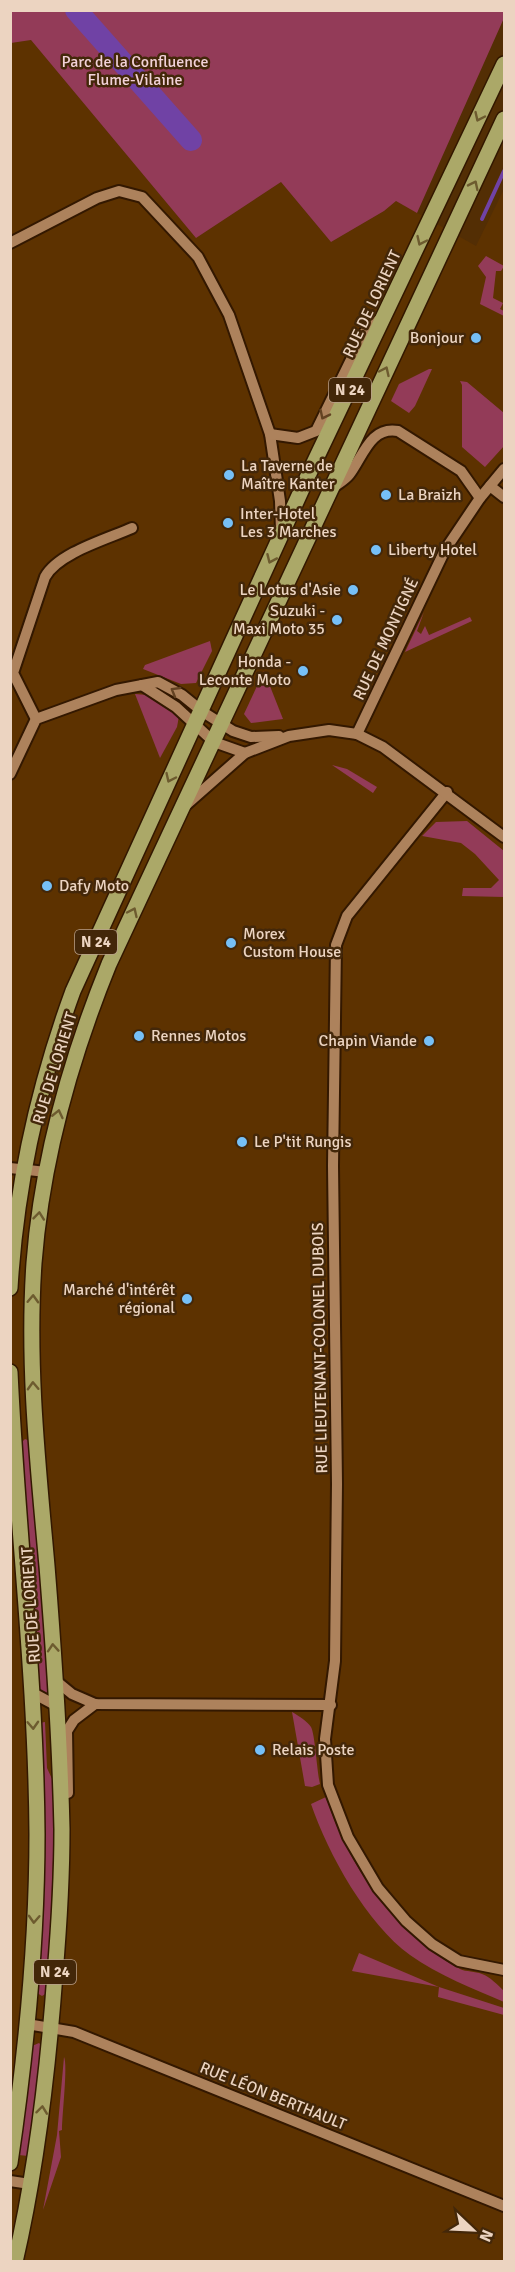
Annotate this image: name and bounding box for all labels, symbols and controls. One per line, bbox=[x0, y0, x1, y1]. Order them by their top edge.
park label: Parc de la Confluence Flume-Vilaine bbox=[61, 52, 209, 90]
one-way arrow bbox=[475, 110, 487, 121]
one-way arrow bbox=[466, 181, 478, 192]
one-way arrow bbox=[416, 235, 428, 246]
street label: RUE DE LORIENT bbox=[338, 247, 406, 361]
place label: Bonjour bbox=[410, 328, 464, 348]
marker: Bonjour bbox=[469, 331, 483, 345]
one-way arrow bbox=[378, 366, 390, 377]
road number: N 24 bbox=[329, 378, 371, 402]
one-way arrow bbox=[319, 409, 331, 420]
place label: La Taverne de Maître Kanter bbox=[241, 456, 335, 494]
marker: La Taverne de Maître Kanter bbox=[222, 468, 236, 482]
place label: La Braizh bbox=[398, 485, 461, 505]
marker: La Braizh bbox=[379, 488, 393, 502]
place label: Inter-Hotel Les 3 Marches bbox=[240, 504, 337, 542]
marker: Inter-Hotel Les 3 Marches bbox=[221, 516, 235, 530]
place label: Liberty Hotel bbox=[388, 540, 477, 560]
marker: Liberty Hotel bbox=[369, 543, 383, 557]
one-way arrow bbox=[267, 552, 279, 563]
street label: RUE DE MONTIGNÉ bbox=[349, 575, 423, 703]
place label: Le Lotus d'Asie bbox=[240, 580, 341, 600]
marker: Le Lotus d'Asie bbox=[346, 583, 360, 597]
place label: Suzuki - Maxi Moto 35 bbox=[233, 601, 325, 639]
marker: Suzuki - Maxi Moto 35 bbox=[330, 613, 344, 627]
place label: Honda - Leconte Moto bbox=[199, 652, 291, 690]
marker: Honda - Leconte Moto bbox=[296, 664, 310, 678]
one-way arrow bbox=[171, 686, 181, 698]
one-way arrow bbox=[166, 772, 178, 783]
place label: Dafy Moto bbox=[59, 876, 129, 896]
marker: Dafy Moto bbox=[40, 879, 54, 893]
one-way arrow bbox=[126, 908, 138, 919]
place label: Morex Custom House bbox=[243, 924, 341, 962]
road number: N 24 bbox=[75, 930, 117, 954]
marker: Morex Custom House bbox=[224, 936, 238, 950]
street label: RUE DE LORIENT bbox=[28, 1009, 82, 1126]
place label: Rennes Motos bbox=[151, 1026, 246, 1046]
marker: Rennes Motos bbox=[132, 1029, 146, 1043]
place label: Chapin Viande bbox=[319, 1031, 417, 1051]
marker: Chapin Viande bbox=[422, 1034, 436, 1048]
one-way arrow bbox=[51, 1110, 64, 1120]
place label: Le P'tit Rungis bbox=[254, 1132, 351, 1152]
marker: Le P'tit Rungis bbox=[235, 1135, 249, 1149]
one-way arrow bbox=[32, 1212, 45, 1221]
street label: RUE LIEUTENANT-COLONEL DUBOIS bbox=[308, 1222, 332, 1474]
place label: Marché d'intérêt régional bbox=[63, 1280, 175, 1318]
marker: Marché d'intérêt régional bbox=[180, 1292, 194, 1306]
one-way arrow bbox=[26, 1295, 39, 1304]
one-way arrow bbox=[27, 1382, 39, 1391]
street label: RUE DE LORIENT bbox=[17, 1546, 45, 1664]
one-way arrow bbox=[46, 1643, 59, 1652]
one-way arrow bbox=[26, 1720, 39, 1729]
place label: Relais Poste bbox=[272, 1740, 355, 1760]
marker: Relais Poste bbox=[253, 1743, 267, 1757]
one-way arrow bbox=[27, 1915, 40, 1924]
road number: N 24 bbox=[34, 1960, 76, 1984]
street label: RUE LÉON BERTHAULT bbox=[197, 2057, 349, 2135]
one-way arrow bbox=[35, 2106, 47, 2115]
north arrow bbox=[443, 2200, 503, 2260]
text: N bbox=[475, 2226, 497, 2245]

